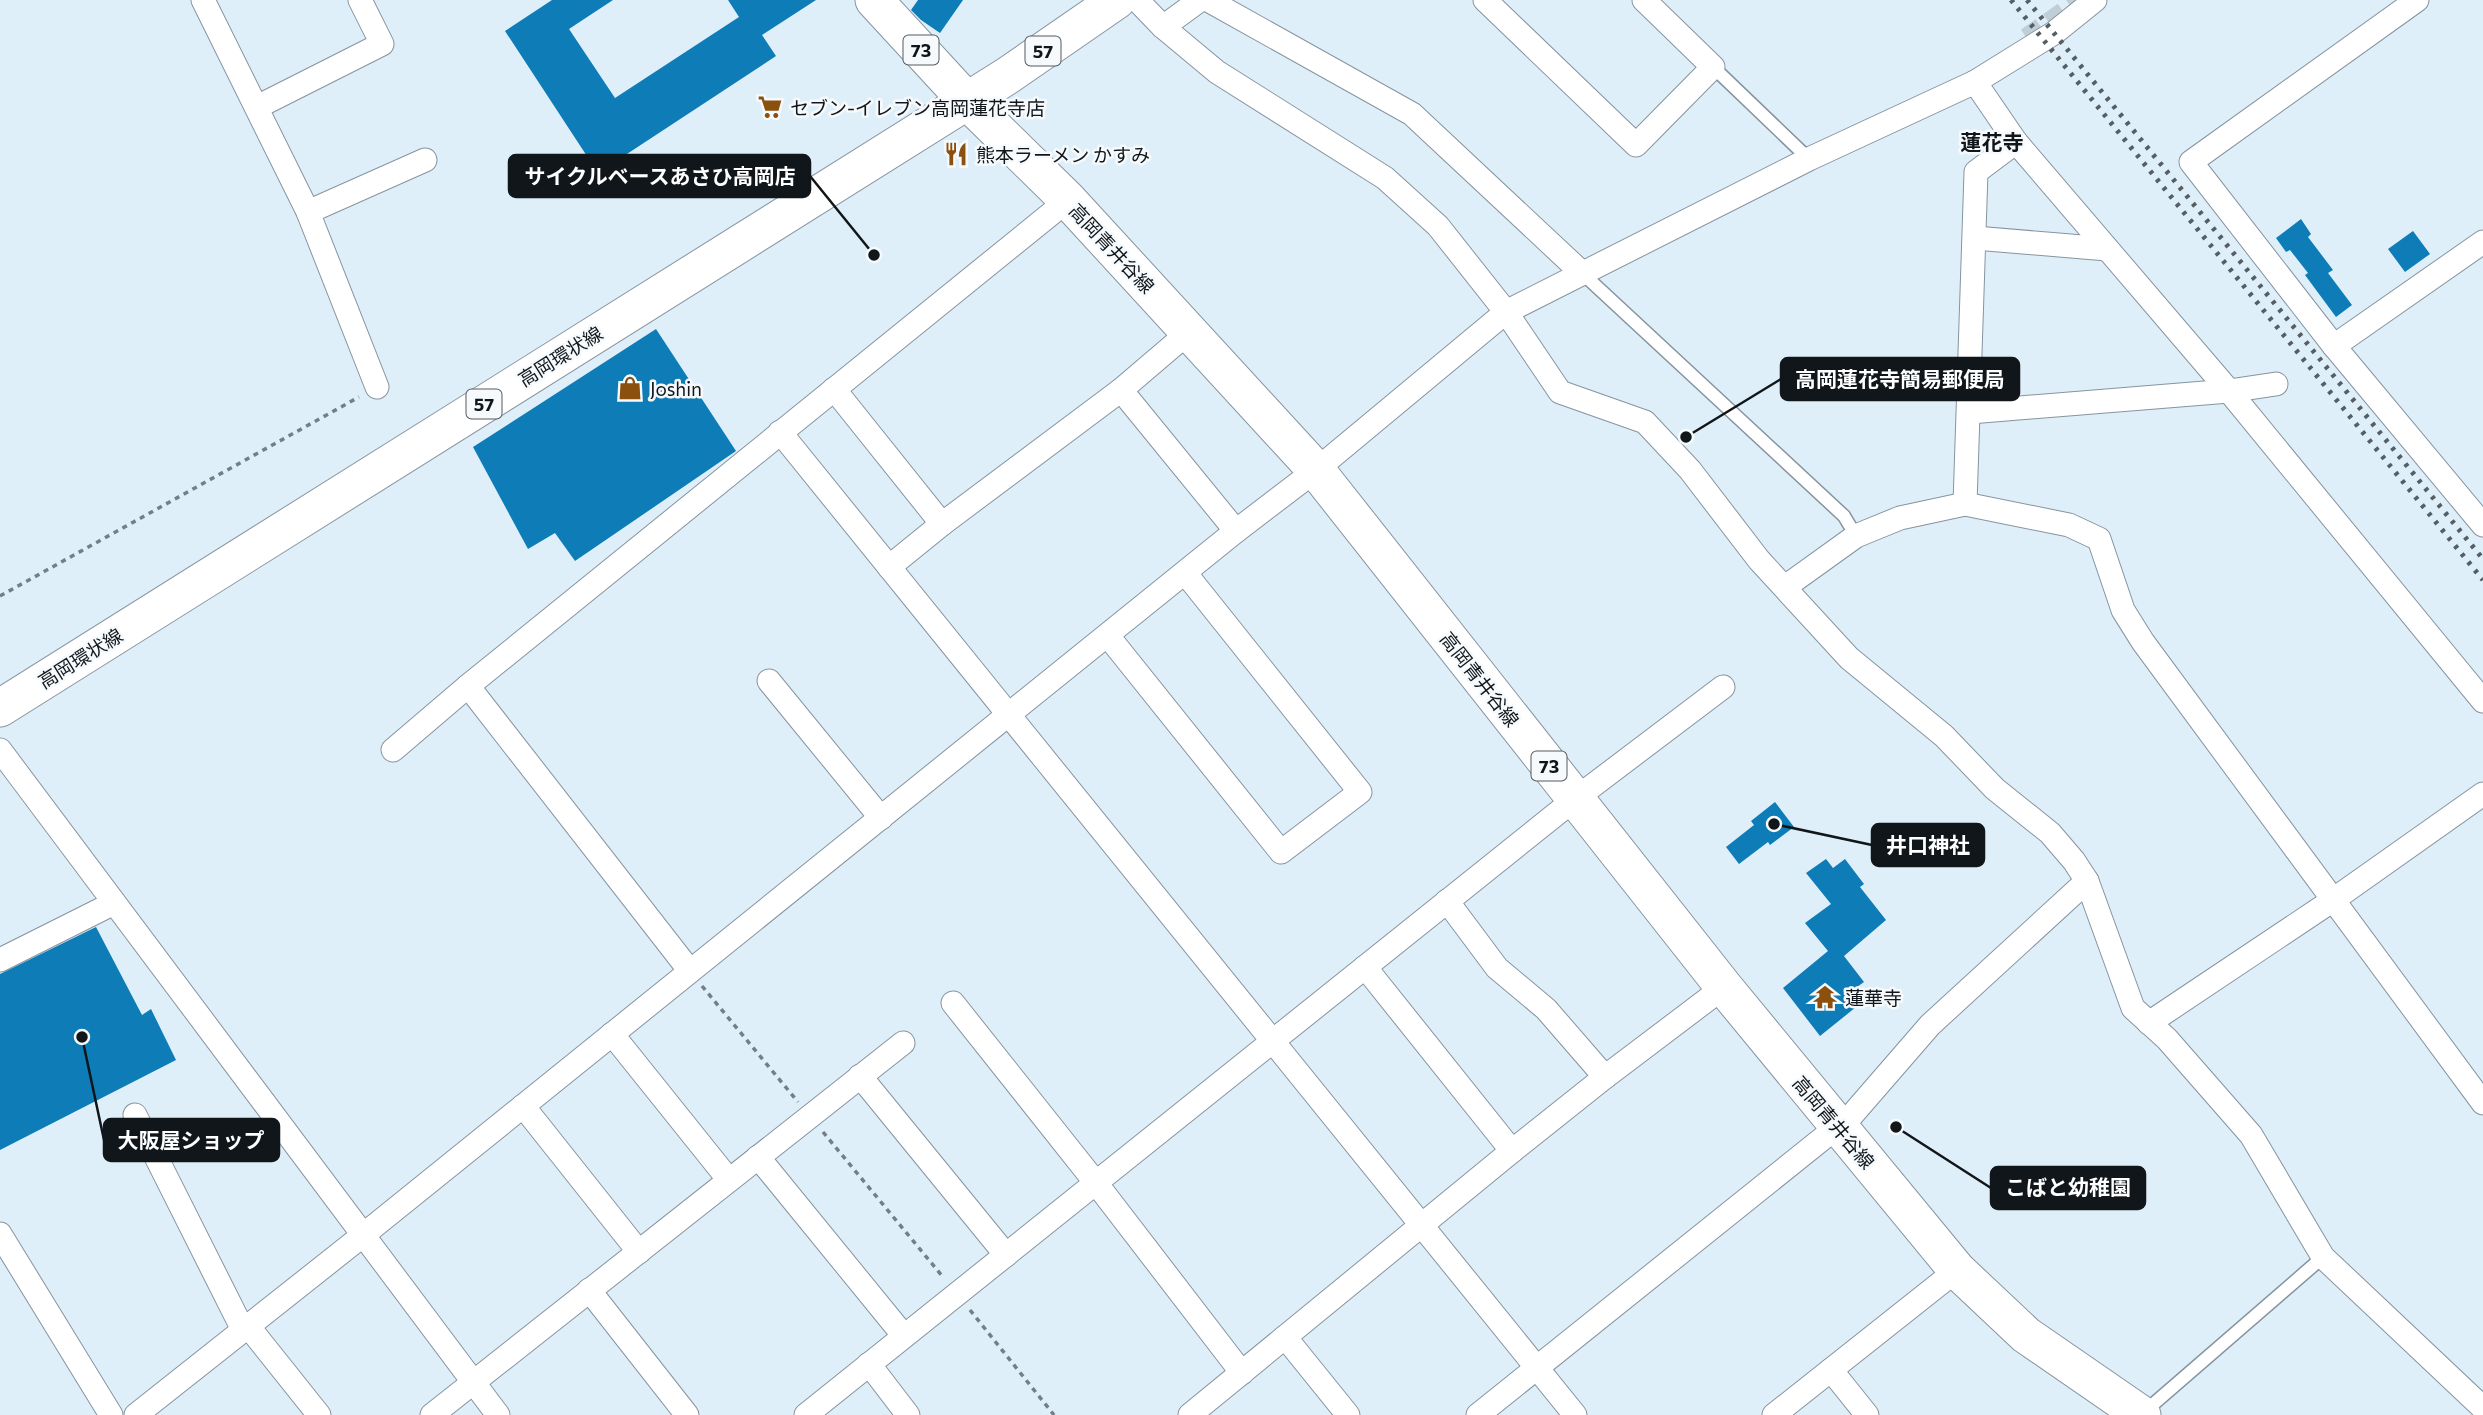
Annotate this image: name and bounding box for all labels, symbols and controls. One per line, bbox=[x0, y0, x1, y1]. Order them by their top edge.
road number: 73 bbox=[904, 36, 939, 64]
road number: 57 bbox=[1026, 36, 1060, 66]
supermarket icon: セブン-イレブン高岡蓮花寺店 bbox=[756, 93, 784, 121]
place label: セブン-イレブン高岡蓮花寺店 bbox=[790, 96, 1045, 119]
district label: 蓮花寺 bbox=[1961, 129, 2024, 154]
restaurant icon: 熊本ラーメン かすみ bbox=[942, 140, 970, 168]
place label: 熊本ラーメン かすみ bbox=[976, 143, 1150, 166]
callout: サイクルベースあさひ高岡店 bbox=[509, 155, 810, 197]
text: サイクルベースあさひ高岡店 bbox=[525, 163, 795, 188]
street label: 高岡青井谷線 bbox=[1065, 198, 1159, 298]
street label: 高岡環状線 bbox=[514, 321, 606, 391]
callout: 高岡蓮花寺簡易郵便局 bbox=[1781, 358, 2019, 400]
text: 高岡蓮花寺簡易郵便局 bbox=[1795, 366, 2005, 391]
shop icon: Joshin bbox=[616, 374, 644, 402]
place label: Joshin bbox=[650, 377, 702, 400]
road number: 57 bbox=[466, 390, 502, 418]
street label: 高岡環状線 bbox=[34, 623, 126, 693]
street label: 高岡青井谷線 bbox=[1436, 627, 1524, 731]
road number: 73 bbox=[1532, 752, 1566, 780]
callout: 井口神社 bbox=[1872, 824, 1984, 866]
text: 井口神社 bbox=[1886, 832, 1970, 857]
temple icon: 蓮華寺 bbox=[1811, 983, 1839, 1011]
place label: 蓮華寺 bbox=[1845, 986, 1902, 1009]
street label: 高岡青井谷線 bbox=[1789, 1071, 1879, 1173]
callout: 大阪屋ショップ bbox=[104, 1119, 279, 1161]
text: 大阪屋ショップ bbox=[118, 1127, 265, 1152]
callout: こばと幼稚園 bbox=[1991, 1167, 2145, 1209]
text: こばと幼稚園 bbox=[2005, 1174, 2131, 1199]

